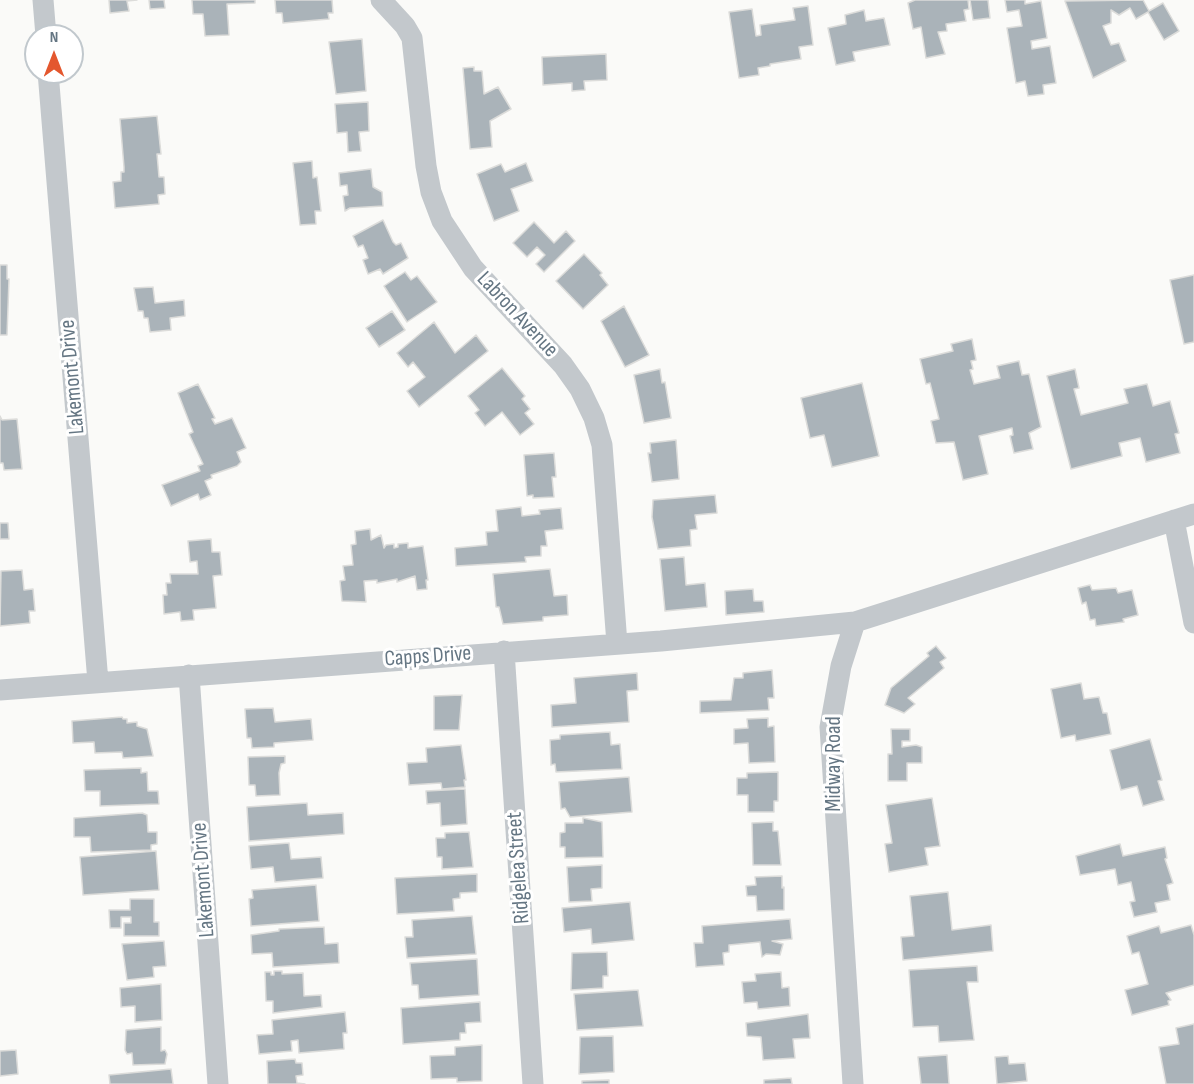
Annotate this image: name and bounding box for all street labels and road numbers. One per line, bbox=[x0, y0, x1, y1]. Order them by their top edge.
street label: Labron Avenue bbox=[471, 267, 563, 363]
street label: Lakemont Drive bbox=[55, 319, 91, 435]
street label: Capps Drive bbox=[384, 641, 472, 673]
street label: Midway Road bbox=[821, 716, 847, 812]
street label: Ridgelea Street bbox=[502, 811, 536, 925]
street label: Lakemont Drive bbox=[187, 822, 221, 938]

